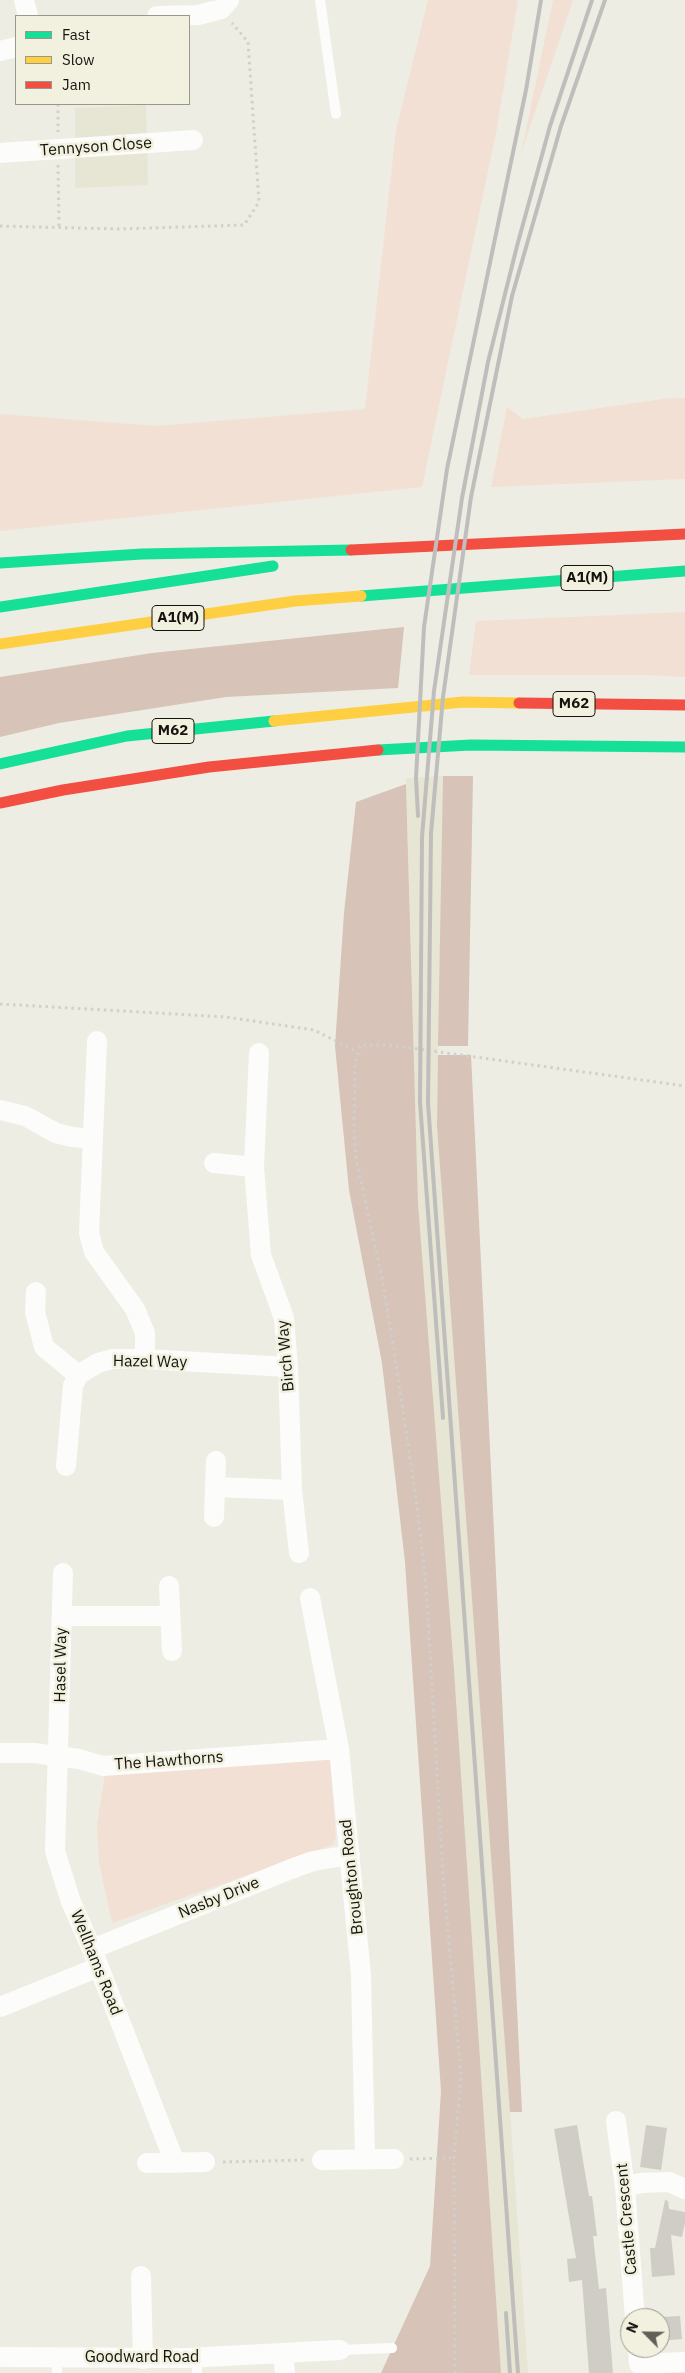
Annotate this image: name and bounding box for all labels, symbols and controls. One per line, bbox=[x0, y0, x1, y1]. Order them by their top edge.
legend bbox=[15, 15, 190, 105]
text: Fast bbox=[62, 25, 90, 44]
text: Slow bbox=[62, 50, 95, 69]
text: Jam bbox=[62, 75, 91, 94]
street label: Tennyson Close bbox=[39, 134, 153, 160]
road number: A1(M) bbox=[561, 566, 613, 590]
road number: A1(M) bbox=[152, 606, 204, 630]
road number: M62 bbox=[553, 692, 595, 716]
road number: M62 bbox=[152, 718, 194, 744]
street label: Birch Way bbox=[273, 1319, 299, 1393]
street label: Hazel Way bbox=[113, 1352, 187, 1372]
street label: Hasel Way bbox=[51, 1627, 71, 1703]
street label: The Hawthorns bbox=[114, 1748, 224, 1774]
street label: Broughton Road bbox=[336, 1818, 368, 1936]
street label: Nasby Drive bbox=[176, 1873, 262, 1923]
street label: Wellhams Road bbox=[66, 1908, 126, 2018]
street label: Castle Crescent bbox=[613, 2162, 641, 2276]
north arrow bbox=[620, 2308, 670, 2358]
text: N bbox=[622, 2319, 642, 2336]
street label: Goodward Road bbox=[85, 2347, 199, 2367]

